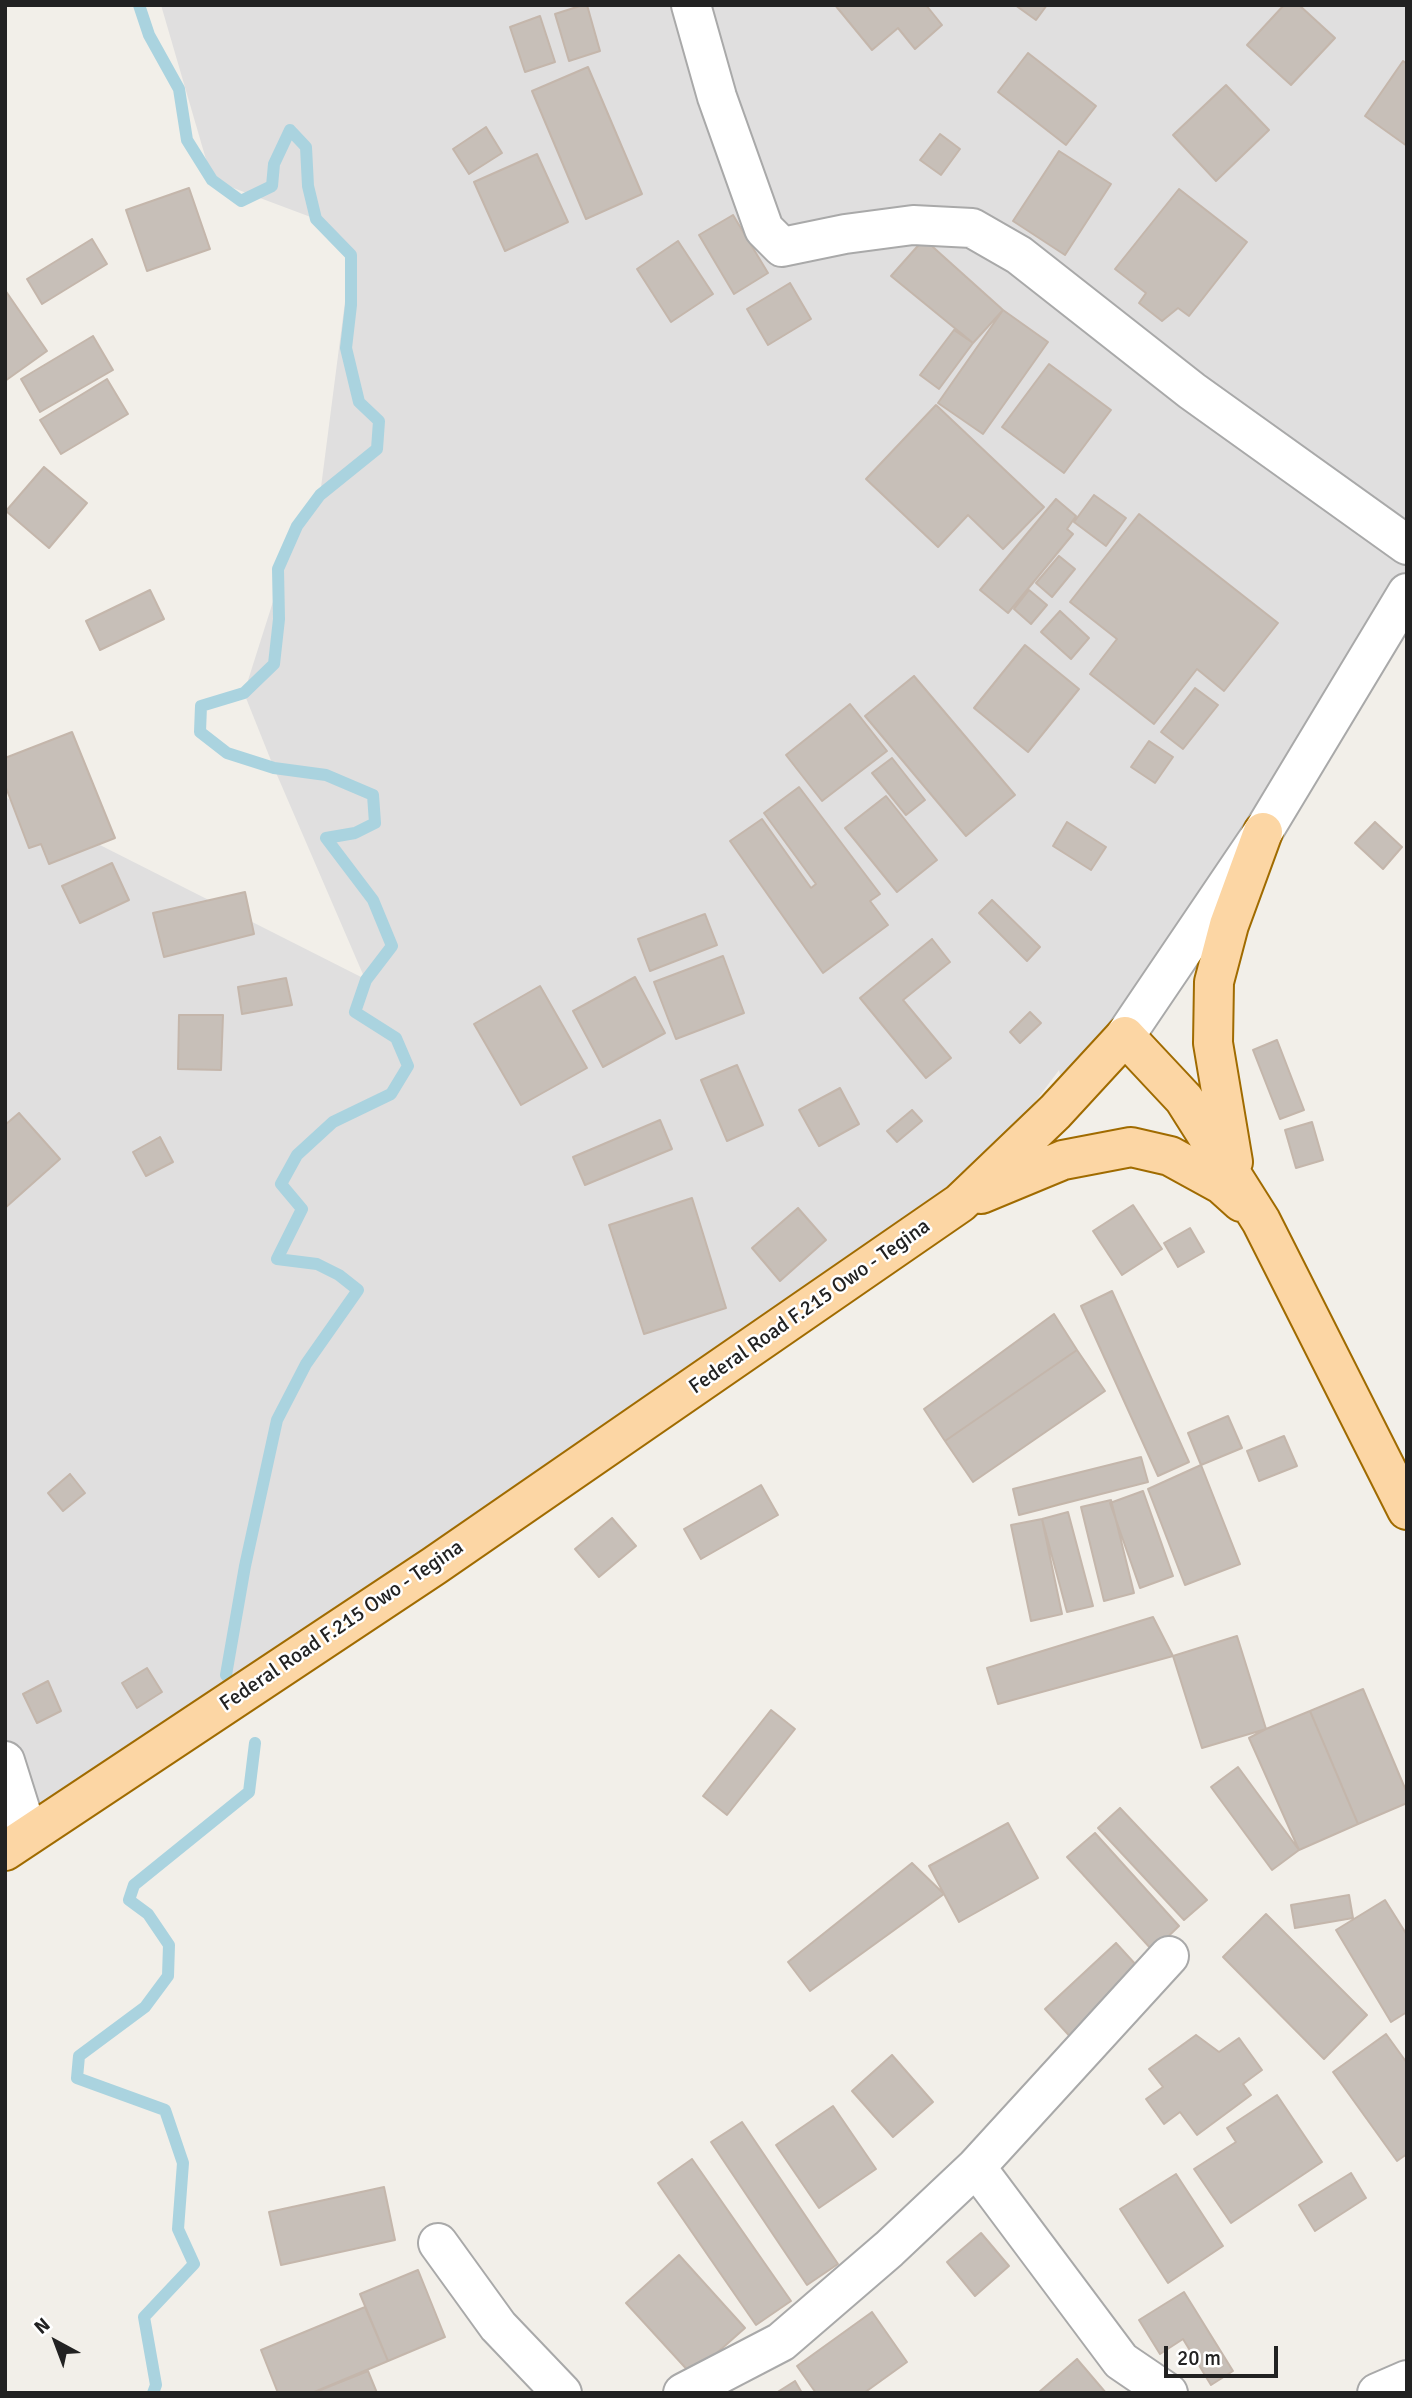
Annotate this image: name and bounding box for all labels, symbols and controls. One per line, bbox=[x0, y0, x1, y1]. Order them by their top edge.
street label: Federal Road F.215 Owo - Tegina bbox=[685, 1214, 935, 1400]
street label: Federal Road F.215 Owo - Tegina bbox=[215, 1535, 469, 1717]
north arrow bbox=[21, 2307, 91, 2377]
text: N bbox=[29, 2313, 55, 2340]
scale bar bbox=[1167, 2332, 1281, 2376]
text: 20 m bbox=[1177, 2345, 1221, 2371]

